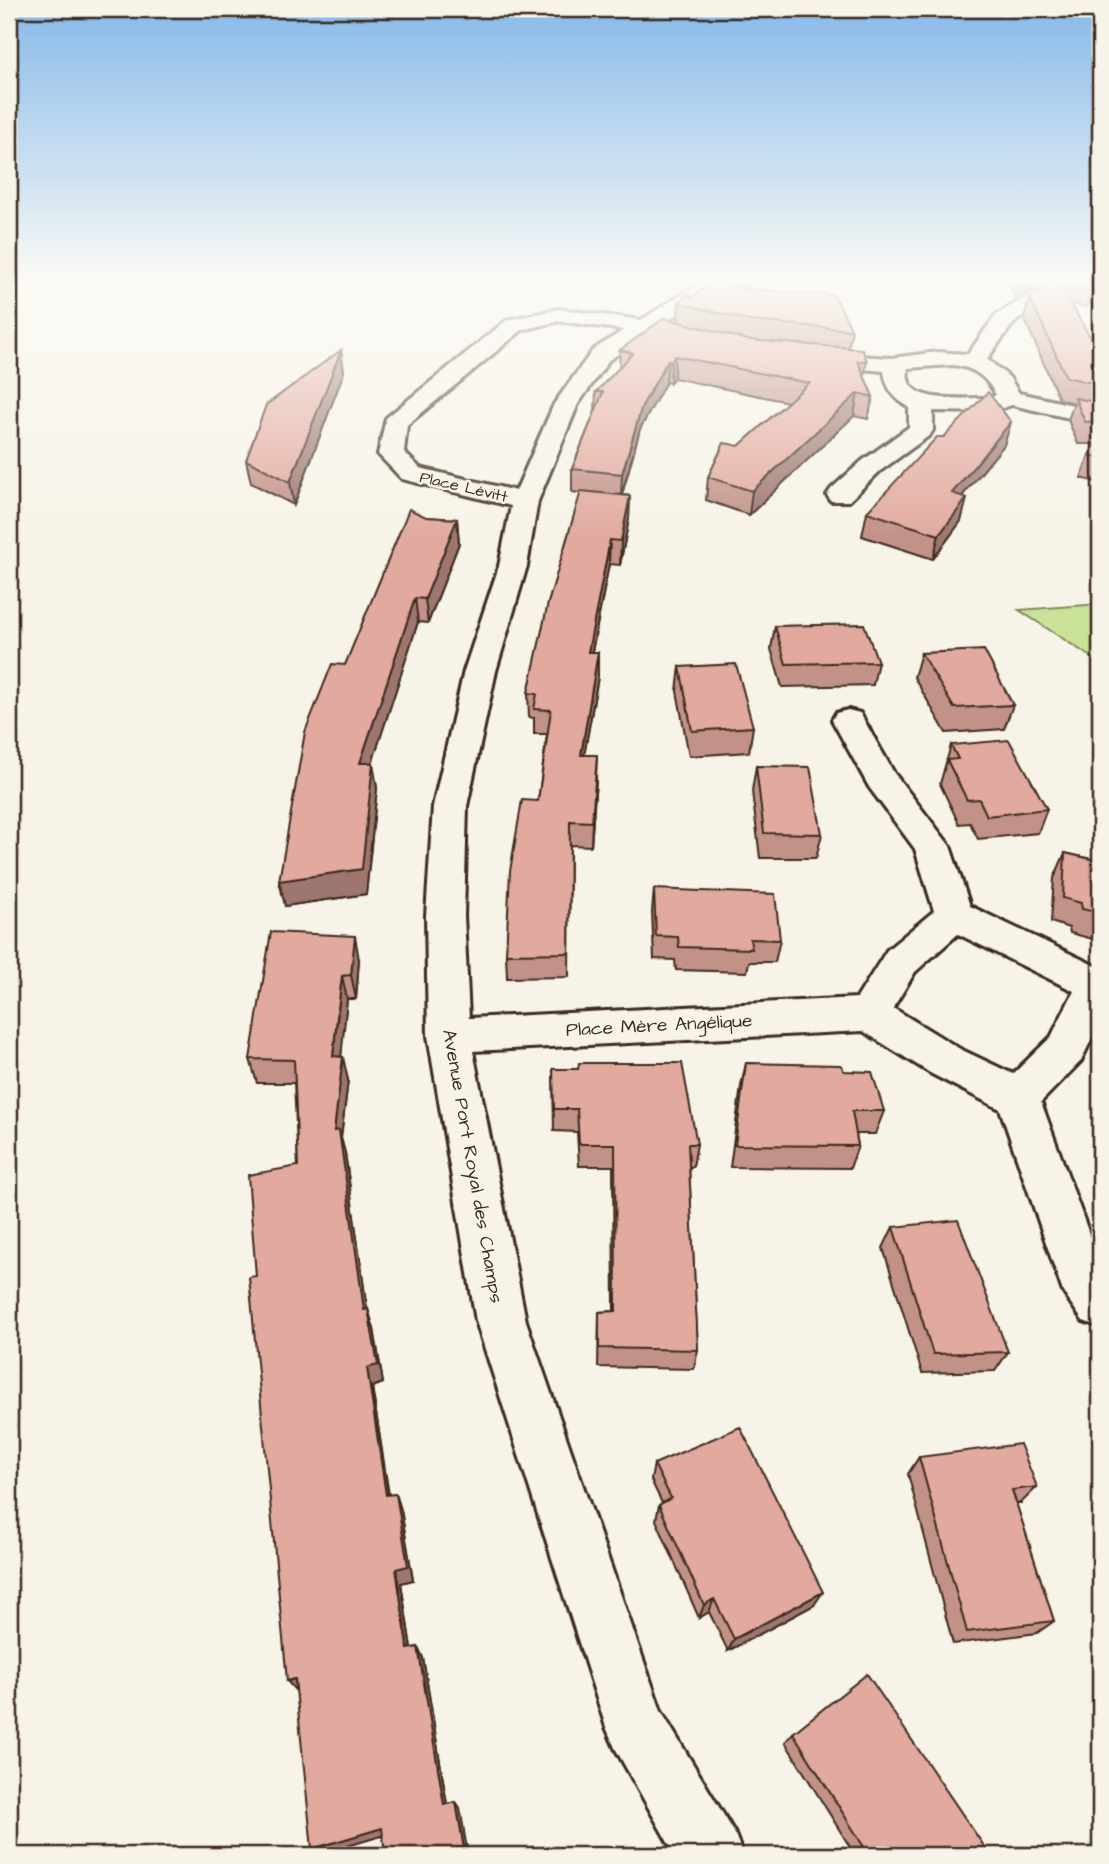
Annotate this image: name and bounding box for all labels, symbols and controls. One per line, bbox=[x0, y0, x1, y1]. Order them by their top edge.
street label: Place Lévitt bbox=[418, 466, 510, 508]
street label: Place Mère Angélique bbox=[565, 1007, 753, 1045]
street label: Avenue Port Royal des Champs bbox=[434, 1027, 510, 1305]

